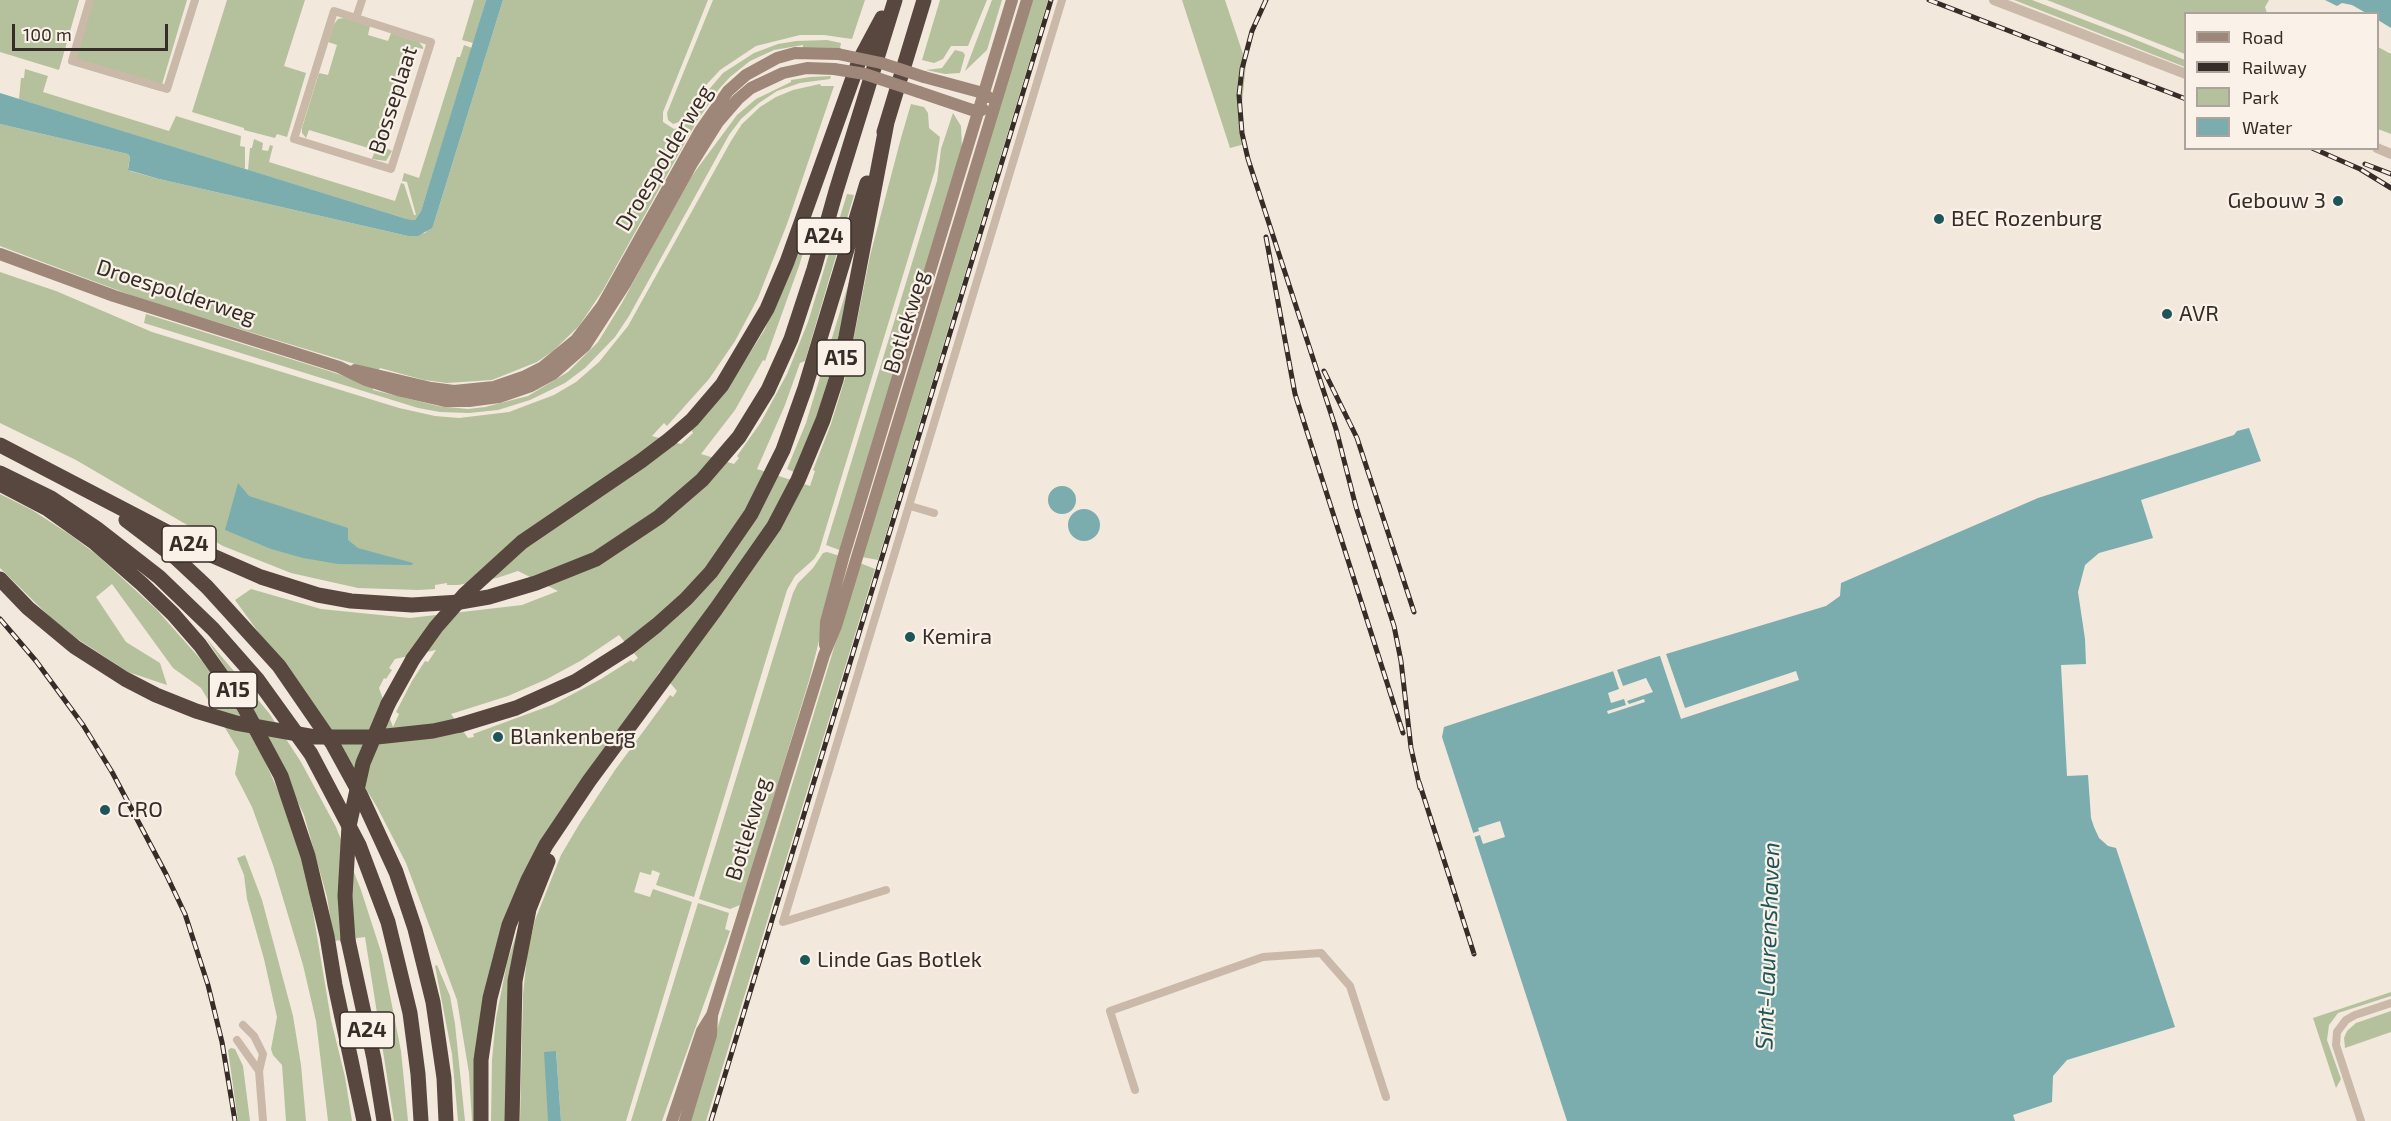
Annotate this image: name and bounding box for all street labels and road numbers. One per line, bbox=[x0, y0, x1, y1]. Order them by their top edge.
street label: Bosseplaat bbox=[363, 43, 423, 157]
street label: Droespolderweg bbox=[610, 80, 718, 236]
road number: A24 bbox=[797, 218, 851, 254]
street label: Droespolderweg bbox=[93, 254, 259, 330]
street label: Botlekweg bbox=[878, 267, 934, 377]
road number: A15 bbox=[817, 340, 865, 376]
road number: A24 bbox=[162, 526, 216, 562]
road number: A15 bbox=[209, 672, 257, 708]
street label: Botlekweg bbox=[720, 774, 776, 884]
road number: A24 bbox=[340, 1012, 394, 1048]

